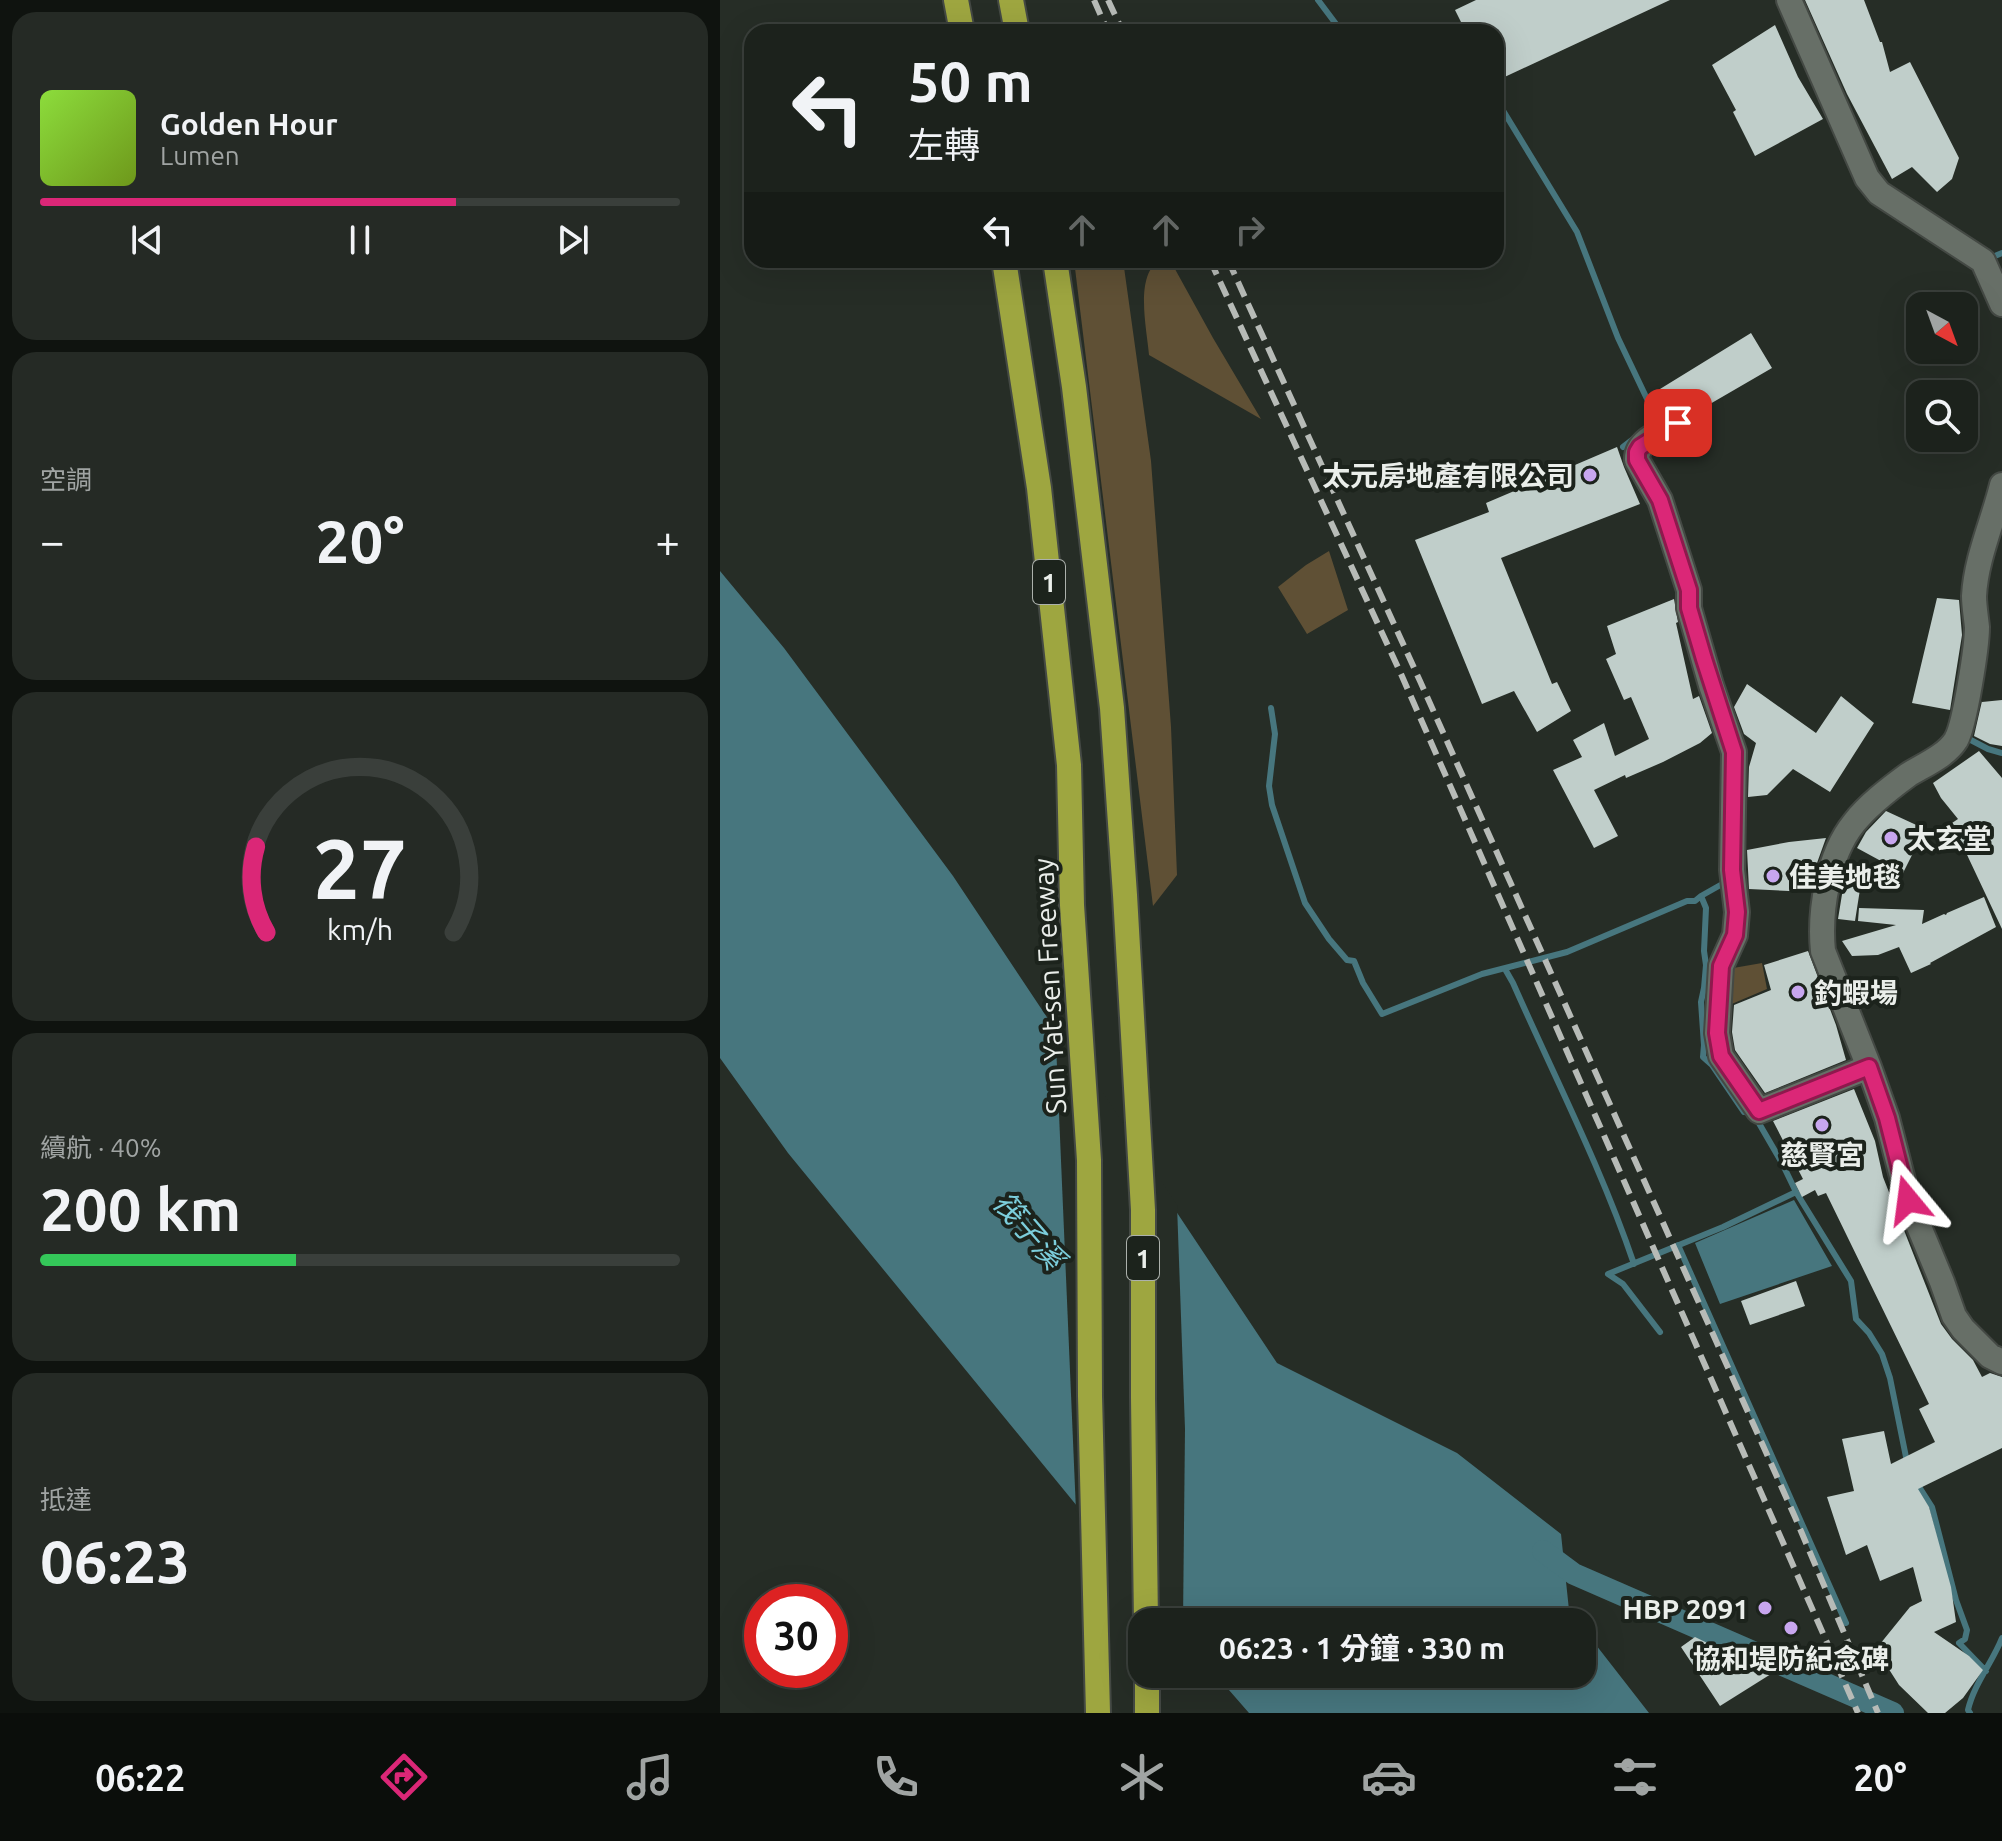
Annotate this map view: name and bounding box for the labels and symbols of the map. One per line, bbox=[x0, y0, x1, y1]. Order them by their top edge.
north arrow bbox=[1906, 292, 1978, 364]
pin bbox=[1644, 389, 1712, 457]
place label: 太元房地產有限公司 bbox=[1322, 460, 1574, 491]
marker: 太元房地產有限公司 bbox=[1581, 466, 1599, 484]
road number: 1 bbox=[1033, 560, 1065, 604]
place label: 太玄堂 bbox=[1907, 823, 1991, 854]
marker: 太玄堂 bbox=[1882, 829, 1900, 847]
street label: Sun Yat-sen Freeway bbox=[1027, 857, 1071, 1115]
place label: 佳美地毯 bbox=[1789, 861, 1901, 892]
marker: 佳美地毯 bbox=[1764, 867, 1782, 885]
place label: 釣蝦場 bbox=[1814, 977, 1898, 1008]
marker: 釣蝦場 bbox=[1789, 983, 1807, 1001]
marker: 慈賢宮 bbox=[1813, 1116, 1831, 1134]
place label: 慈賢宮 bbox=[1780, 1139, 1864, 1170]
position arrow bbox=[1866, 1158, 1950, 1242]
water label: 筏子溪 bbox=[987, 1185, 1074, 1278]
road number: 1 bbox=[1127, 1236, 1159, 1280]
speed limit sign: 30 bbox=[744, 1584, 848, 1688]
place label: HBP 2091 bbox=[1623, 1593, 1749, 1624]
marker: HBP 2091 bbox=[1756, 1599, 1774, 1617]
marker: 協和堤防紀念碑 bbox=[1782, 1619, 1800, 1637]
place label: 協和堤防紀念碑 bbox=[1693, 1643, 1889, 1674]

